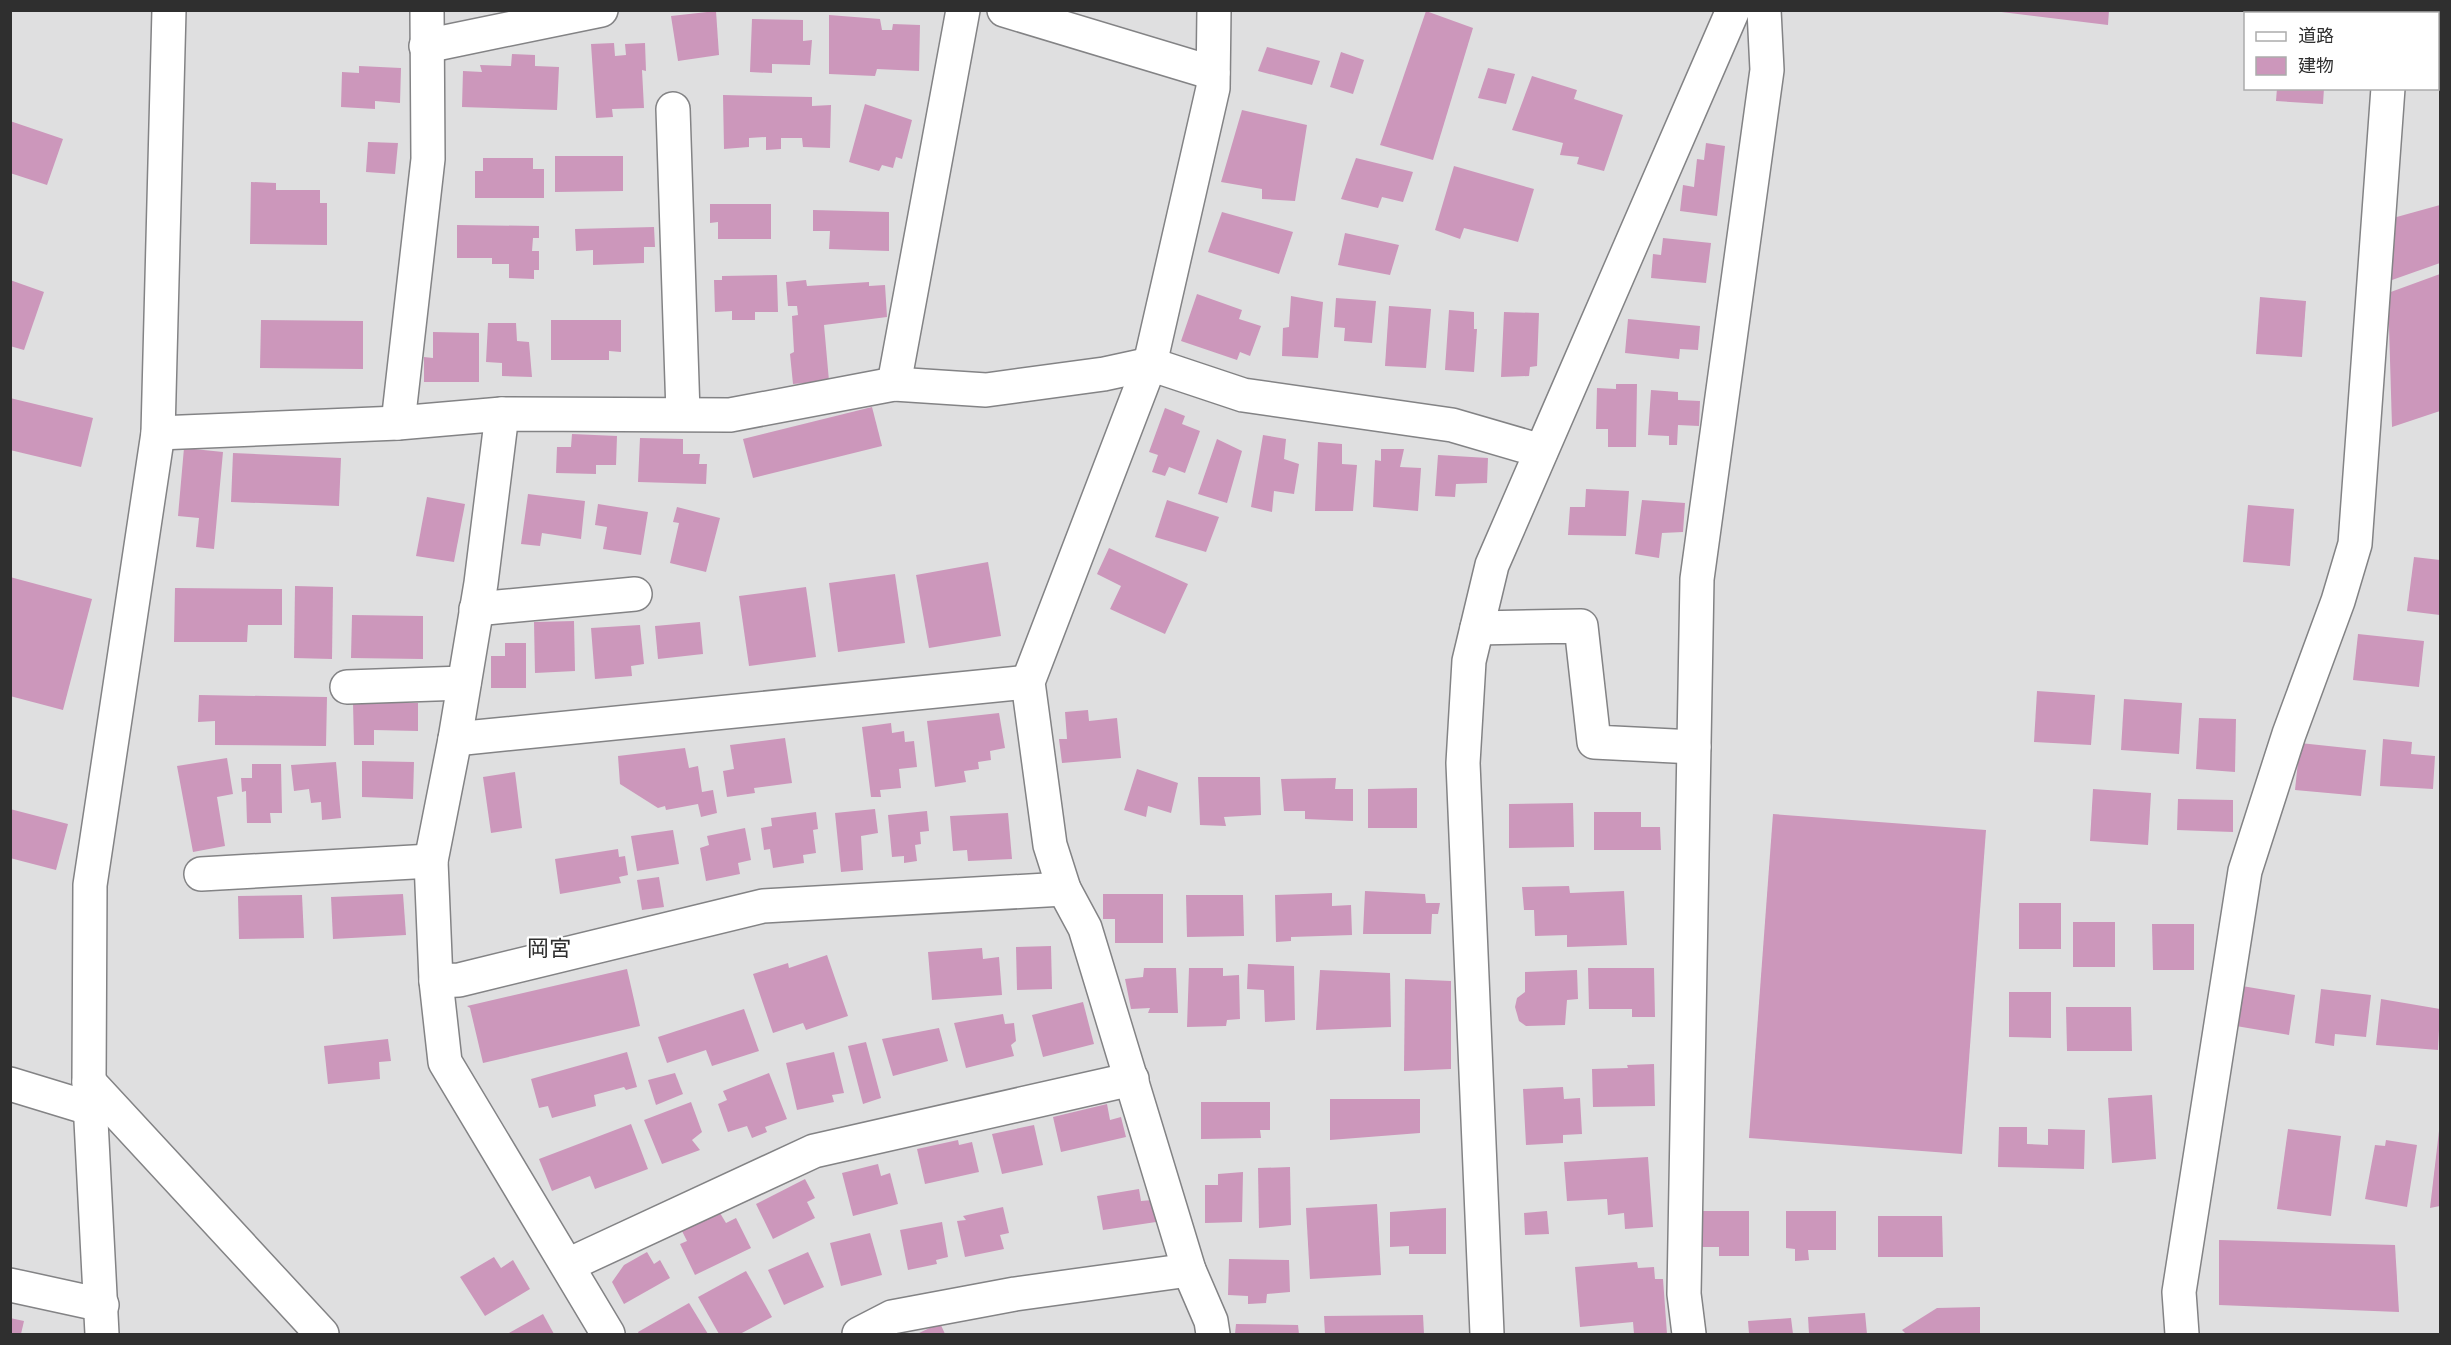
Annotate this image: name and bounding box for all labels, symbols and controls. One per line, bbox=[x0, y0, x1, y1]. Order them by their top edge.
legend bbox=[2244, 12, 2439, 90]
text: 道路 bbox=[2298, 21, 2334, 48]
text: 建物 bbox=[2298, 51, 2334, 78]
district label: 岡宮 bbox=[527, 930, 571, 963]

